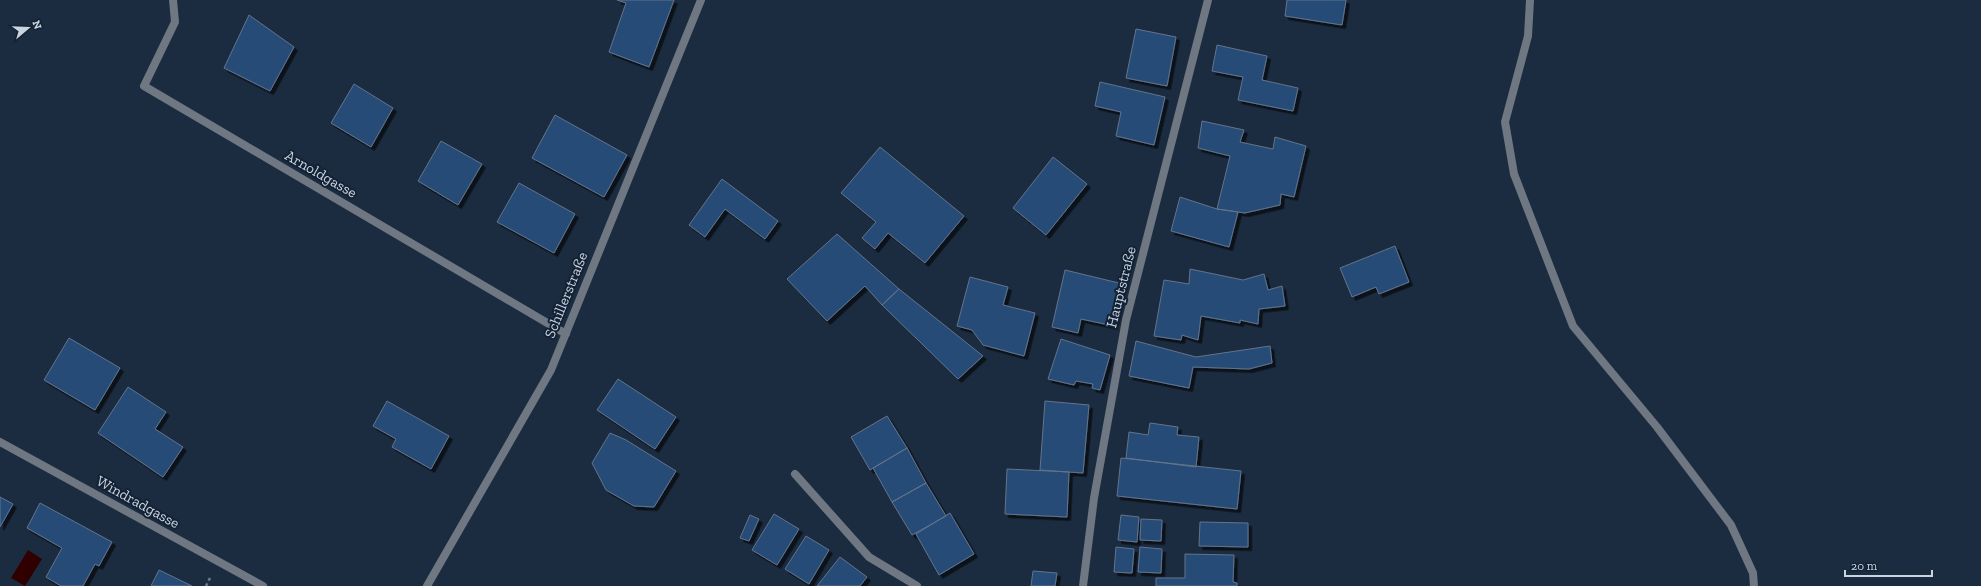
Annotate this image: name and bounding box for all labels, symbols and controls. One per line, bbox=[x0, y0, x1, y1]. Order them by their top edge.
north arrow bbox=[8, 8, 48, 48]
text: N bbox=[29, 19, 45, 32]
street label: Arnoldgasse bbox=[282, 146, 360, 202]
street label: Hauptstraße bbox=[1102, 244, 1140, 330]
street label: Schillerstraße bbox=[541, 249, 591, 341]
street label: Windradgasse bbox=[93, 472, 183, 532]
scale bar bbox=[1845, 552, 1932, 578]
text: 20 m bbox=[1851, 559, 1878, 573]

